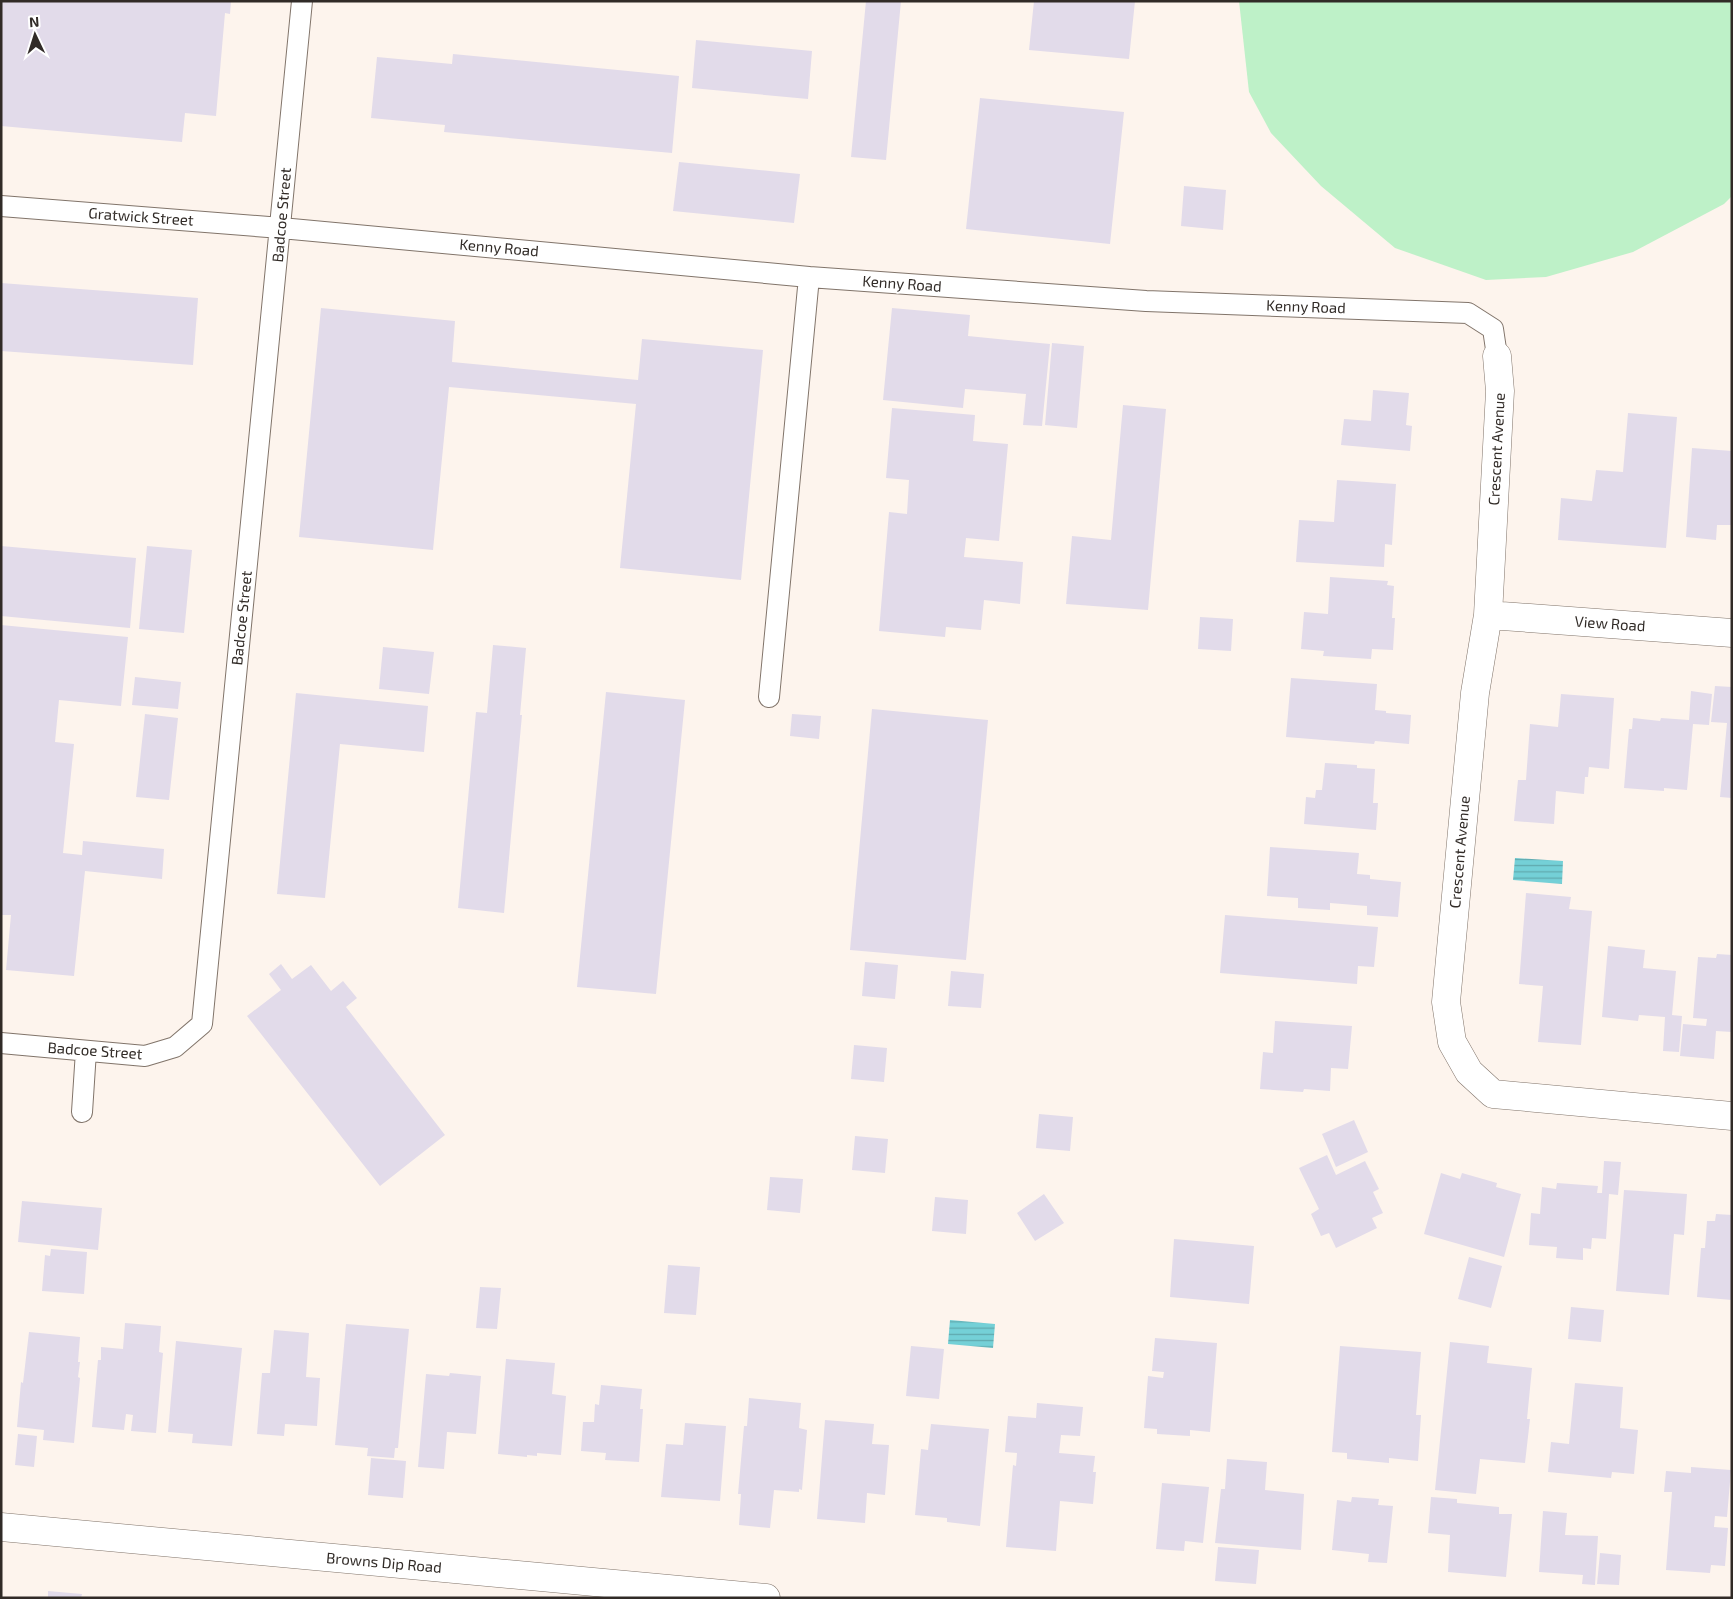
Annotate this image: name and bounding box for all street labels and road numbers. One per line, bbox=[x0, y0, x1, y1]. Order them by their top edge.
street label: Badcoe Street bbox=[268, 167, 294, 263]
street label: Gratwick Street bbox=[88, 203, 195, 229]
street label: Kenny Road bbox=[459, 235, 540, 259]
street label: Kenny Road bbox=[862, 271, 942, 295]
street label: Kenny Road bbox=[1266, 296, 1346, 316]
street label: Crescent Avenue bbox=[1484, 392, 1508, 506]
street label: Badcoe Street bbox=[227, 569, 255, 666]
street label: View Road bbox=[1574, 612, 1646, 634]
street label: Crescent Avenue bbox=[1445, 795, 1473, 909]
street label: Badcoe Street bbox=[47, 1038, 143, 1062]
street label: Browns Dip Road bbox=[326, 1548, 443, 1576]

